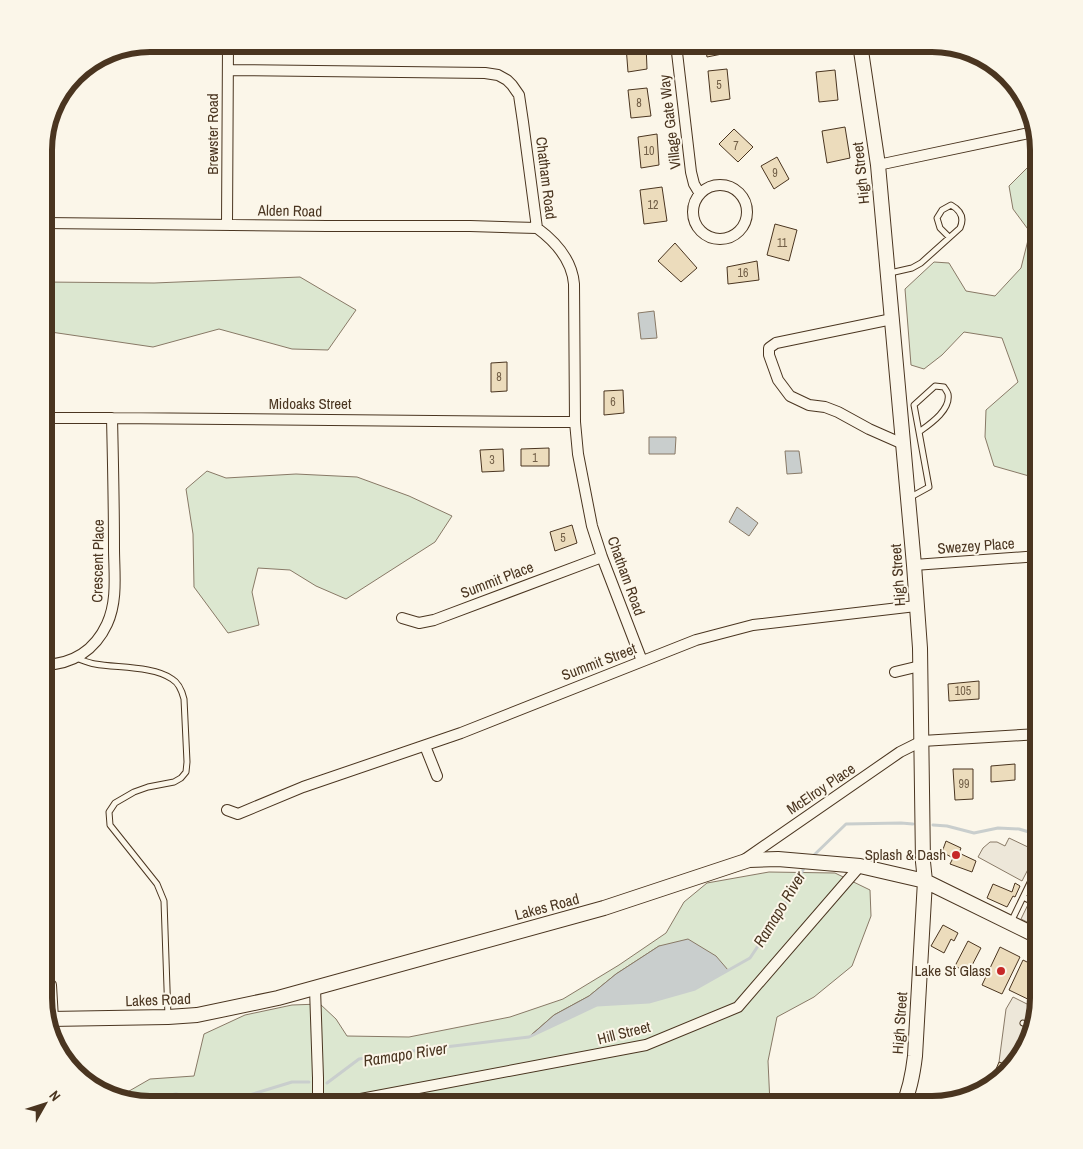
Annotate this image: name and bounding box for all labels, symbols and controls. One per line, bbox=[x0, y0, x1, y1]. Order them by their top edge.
street label: Village Gate Way bbox=[653, 73, 686, 171]
house number: 5 bbox=[716, 77, 722, 93]
street label: Brewster Road bbox=[202, 93, 223, 175]
house number: 8 bbox=[636, 95, 642, 111]
street label: Chatham Road bbox=[531, 136, 562, 220]
house number: 7 bbox=[733, 138, 739, 154]
street label: High Street bbox=[847, 140, 874, 205]
house number: 10 bbox=[644, 143, 654, 159]
house number: 9 bbox=[772, 165, 778, 181]
house number: 12 bbox=[648, 197, 658, 213]
street label: Alden Road bbox=[257, 199, 322, 222]
house number: 11 bbox=[777, 235, 788, 251]
house number: 16 bbox=[738, 265, 748, 281]
house number: 8 bbox=[496, 369, 502, 385]
street label: Midoaks Street bbox=[269, 393, 352, 414]
house number: 6 bbox=[610, 394, 616, 410]
house number: 1 bbox=[532, 450, 538, 466]
house number: 3 bbox=[489, 452, 495, 468]
street label: Crescent Place bbox=[86, 519, 109, 603]
house number: 5 bbox=[560, 530, 566, 546]
street label: Swezey Place bbox=[937, 532, 1015, 559]
street label: Chatham Road bbox=[602, 533, 650, 618]
street label: High Street bbox=[885, 543, 910, 607]
street label: Summit Place bbox=[457, 556, 536, 603]
street label: Summit Street bbox=[558, 637, 640, 685]
house number: 105 bbox=[955, 683, 972, 699]
street label: McElroy Place bbox=[782, 758, 859, 819]
house number: 99 bbox=[959, 776, 969, 792]
place label: Splash & Dash bbox=[865, 844, 946, 865]
marker: Splash & Dash bbox=[950, 849, 962, 861]
water label: Ramapo River bbox=[748, 867, 811, 951]
street label: Lakes Road bbox=[512, 888, 581, 925]
place label: Lake St Glass bbox=[914, 960, 991, 981]
marker: Lake St Glass bbox=[995, 965, 1007, 977]
street label: Lakes Road bbox=[125, 988, 191, 1011]
street label: High Street bbox=[887, 991, 912, 1055]
street label: Hill Street bbox=[595, 1016, 653, 1049]
water label: Ramapo River bbox=[362, 1036, 449, 1071]
north arrow bbox=[20, 1079, 70, 1129]
text: N bbox=[45, 1087, 65, 1105]

